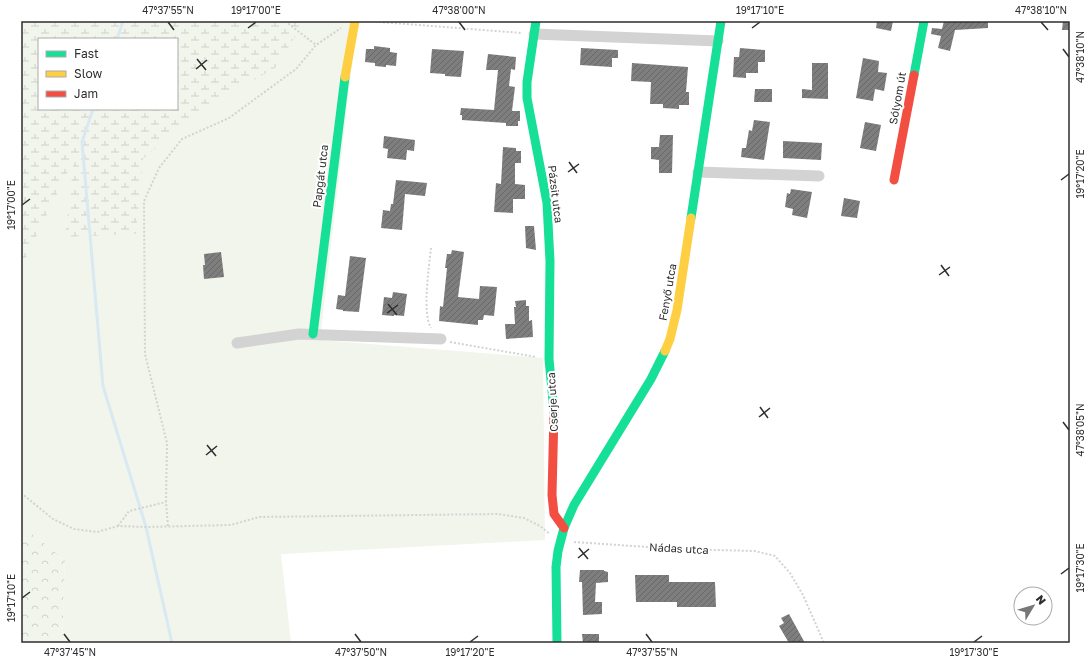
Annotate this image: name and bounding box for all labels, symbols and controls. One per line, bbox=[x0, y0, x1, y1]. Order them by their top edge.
text: 47°37'55"N bbox=[142, 4, 194, 16]
text: 19°17'00"E bbox=[231, 4, 281, 16]
text: 47°38'00"N bbox=[432, 4, 486, 16]
text: 19°17'10"E bbox=[736, 4, 784, 16]
text: 47°38'10"N bbox=[1015, 4, 1067, 16]
text: 47°38'10"N bbox=[1074, 31, 1086, 83]
legend bbox=[38, 38, 178, 110]
text: Fast bbox=[74, 46, 99, 61]
text: Slow bbox=[74, 66, 102, 81]
street label: Sólyom út bbox=[886, 71, 908, 125]
text: Jam bbox=[74, 86, 98, 101]
street label: Papgát utca bbox=[310, 144, 330, 208]
text: 19°17'20"E bbox=[1074, 149, 1086, 199]
street label: Pázsit utca bbox=[546, 164, 566, 224]
text: 19°17'00"E bbox=[5, 180, 17, 230]
street label: Fenyő utca bbox=[656, 262, 678, 322]
street label: Cserje utca bbox=[544, 372, 560, 432]
text: 47°38'05"N bbox=[1074, 404, 1086, 456]
street label: Nádas utca bbox=[649, 540, 709, 556]
text: 19°17'30"E bbox=[1074, 543, 1086, 593]
text: 19°17'10"E bbox=[5, 574, 17, 622]
north arrow bbox=[1013, 586, 1053, 626]
text: N bbox=[1034, 592, 1049, 607]
text: 47°37'45"N bbox=[44, 646, 96, 658]
text: 47°37'50"N bbox=[335, 646, 387, 658]
text: 19°17'20"E bbox=[445, 646, 495, 658]
text: 47°37'55"N bbox=[626, 646, 678, 658]
text: 19°17'30"E bbox=[949, 646, 999, 658]

